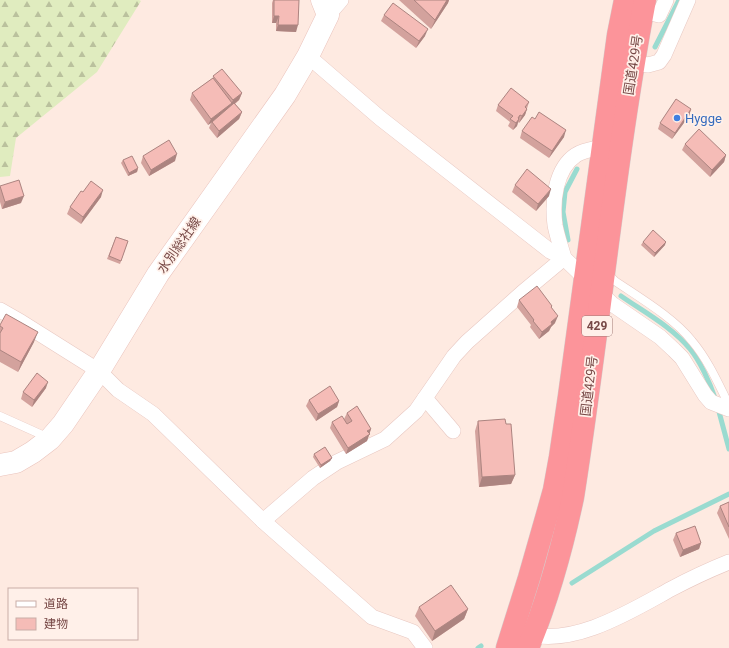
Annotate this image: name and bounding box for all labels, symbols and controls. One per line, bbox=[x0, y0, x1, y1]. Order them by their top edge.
street label: 国道429号 bbox=[621, 34, 645, 96]
place label: Hygge bbox=[685, 111, 722, 126]
marker: Hygge bbox=[672, 113, 682, 123]
street label: 水別総社線 bbox=[154, 214, 204, 276]
road number: 429 bbox=[582, 316, 612, 336]
street label: 国道429号 bbox=[578, 355, 600, 417]
legend bbox=[8, 588, 138, 640]
text: 道路 bbox=[44, 597, 68, 611]
text: 建物 bbox=[44, 617, 68, 631]

